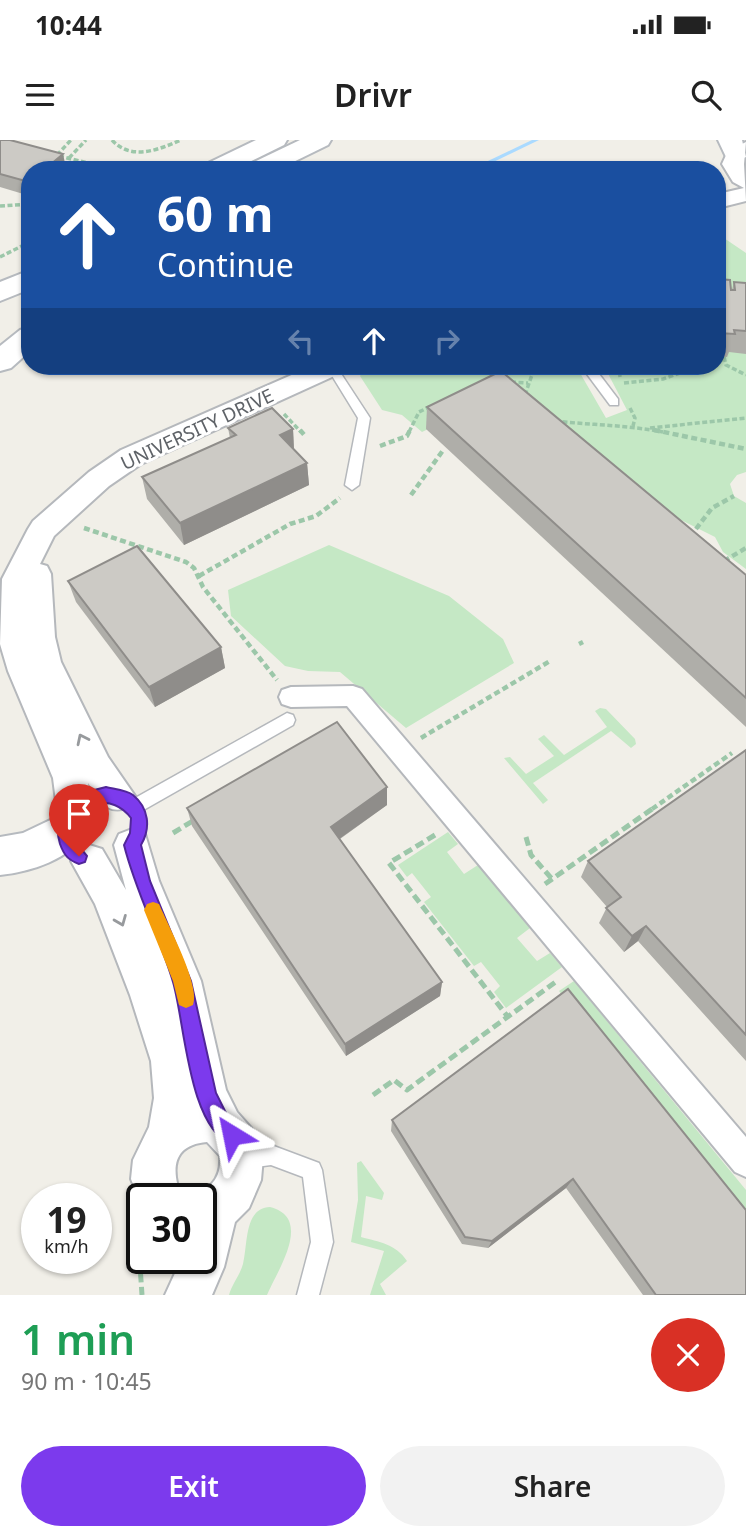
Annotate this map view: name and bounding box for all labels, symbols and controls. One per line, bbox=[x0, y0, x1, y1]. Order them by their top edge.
text: 10:44 bbox=[35, 7, 102, 43]
text: Drivr bbox=[334, 73, 412, 116]
icon: menu bbox=[21, 76, 59, 114]
icon: search bbox=[687, 76, 725, 114]
text: 60 m bbox=[157, 180, 274, 246]
icon: ahead bbox=[42, 189, 133, 280]
text: Continue bbox=[157, 243, 294, 286]
icon: left bbox=[282, 322, 320, 360]
icon: ahead bbox=[355, 322, 393, 360]
icon: right bbox=[428, 322, 466, 360]
street label: UNIVERSITY DRIVE bbox=[116, 382, 278, 476]
one-way arrow bbox=[76, 734, 90, 746]
pin bbox=[49, 784, 109, 856]
icon: arrive bbox=[60, 795, 98, 833]
one-way arrow bbox=[112, 914, 126, 926]
position arrow bbox=[195, 1098, 269, 1172]
speed limit sign: 30 bbox=[126, 1183, 217, 1274]
text: 19 bbox=[46, 1196, 87, 1243]
text: km/h bbox=[44, 1234, 89, 1258]
text: 1 min bbox=[21, 1310, 135, 1367]
button: close bbox=[651, 1318, 725, 1392]
text: 90 m · 10:45 bbox=[21, 1365, 152, 1397]
button: Exit bbox=[21, 1446, 366, 1526]
button: Share bbox=[380, 1446, 725, 1526]

